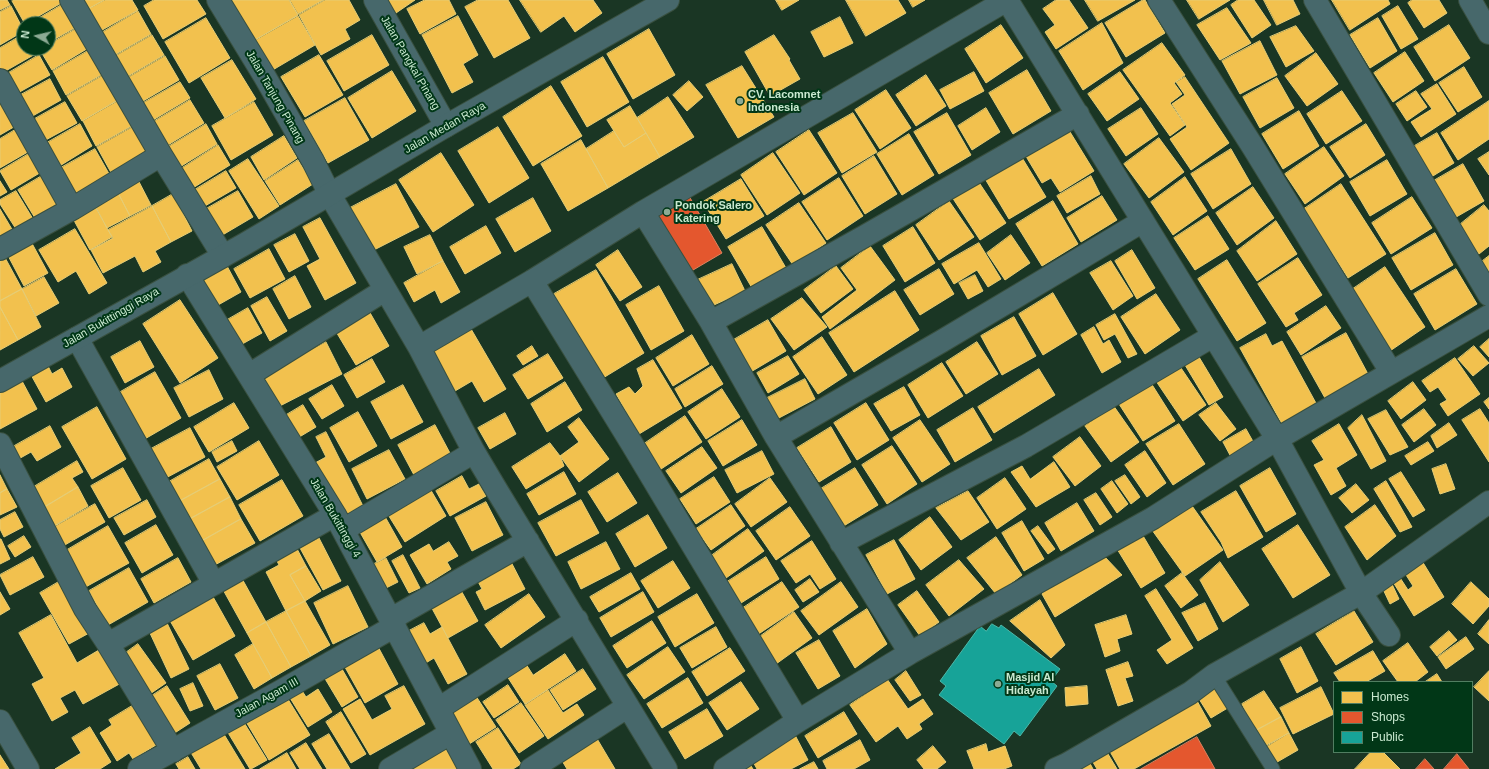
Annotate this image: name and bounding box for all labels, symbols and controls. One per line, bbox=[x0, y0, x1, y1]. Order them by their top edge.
street label: Jalan Pangkal Pinang bbox=[378, 14, 442, 112]
north arrow bbox=[16, 16, 56, 56]
text: N bbox=[19, 30, 32, 39]
street label: Jalan Tanjung Pinang bbox=[243, 48, 307, 146]
place label: CV. Lacomnet Indonesia bbox=[748, 88, 820, 114]
marker: CV. Lacomnet Indonesia bbox=[735, 96, 745, 106]
street label: Jalan Medan Raya bbox=[402, 99, 488, 157]
place label: Pondok Salero Katering bbox=[675, 199, 752, 225]
marker: Pondok Salero Katering bbox=[662, 207, 672, 217]
street label: Jalan Bukittinggi Raya bbox=[61, 285, 161, 351]
street label: Jalan Bukittinggi 4 bbox=[307, 476, 363, 560]
place label: Masjid Al Hidayah bbox=[1006, 671, 1054, 697]
street label: Jalan Agam III bbox=[233, 675, 301, 721]
marker: Masjid Al Hidayah bbox=[993, 679, 1003, 689]
legend bbox=[1333, 681, 1473, 753]
text: Homes bbox=[1371, 690, 1409, 704]
text: Shops bbox=[1371, 710, 1405, 724]
text: Public bbox=[1371, 730, 1404, 744]

